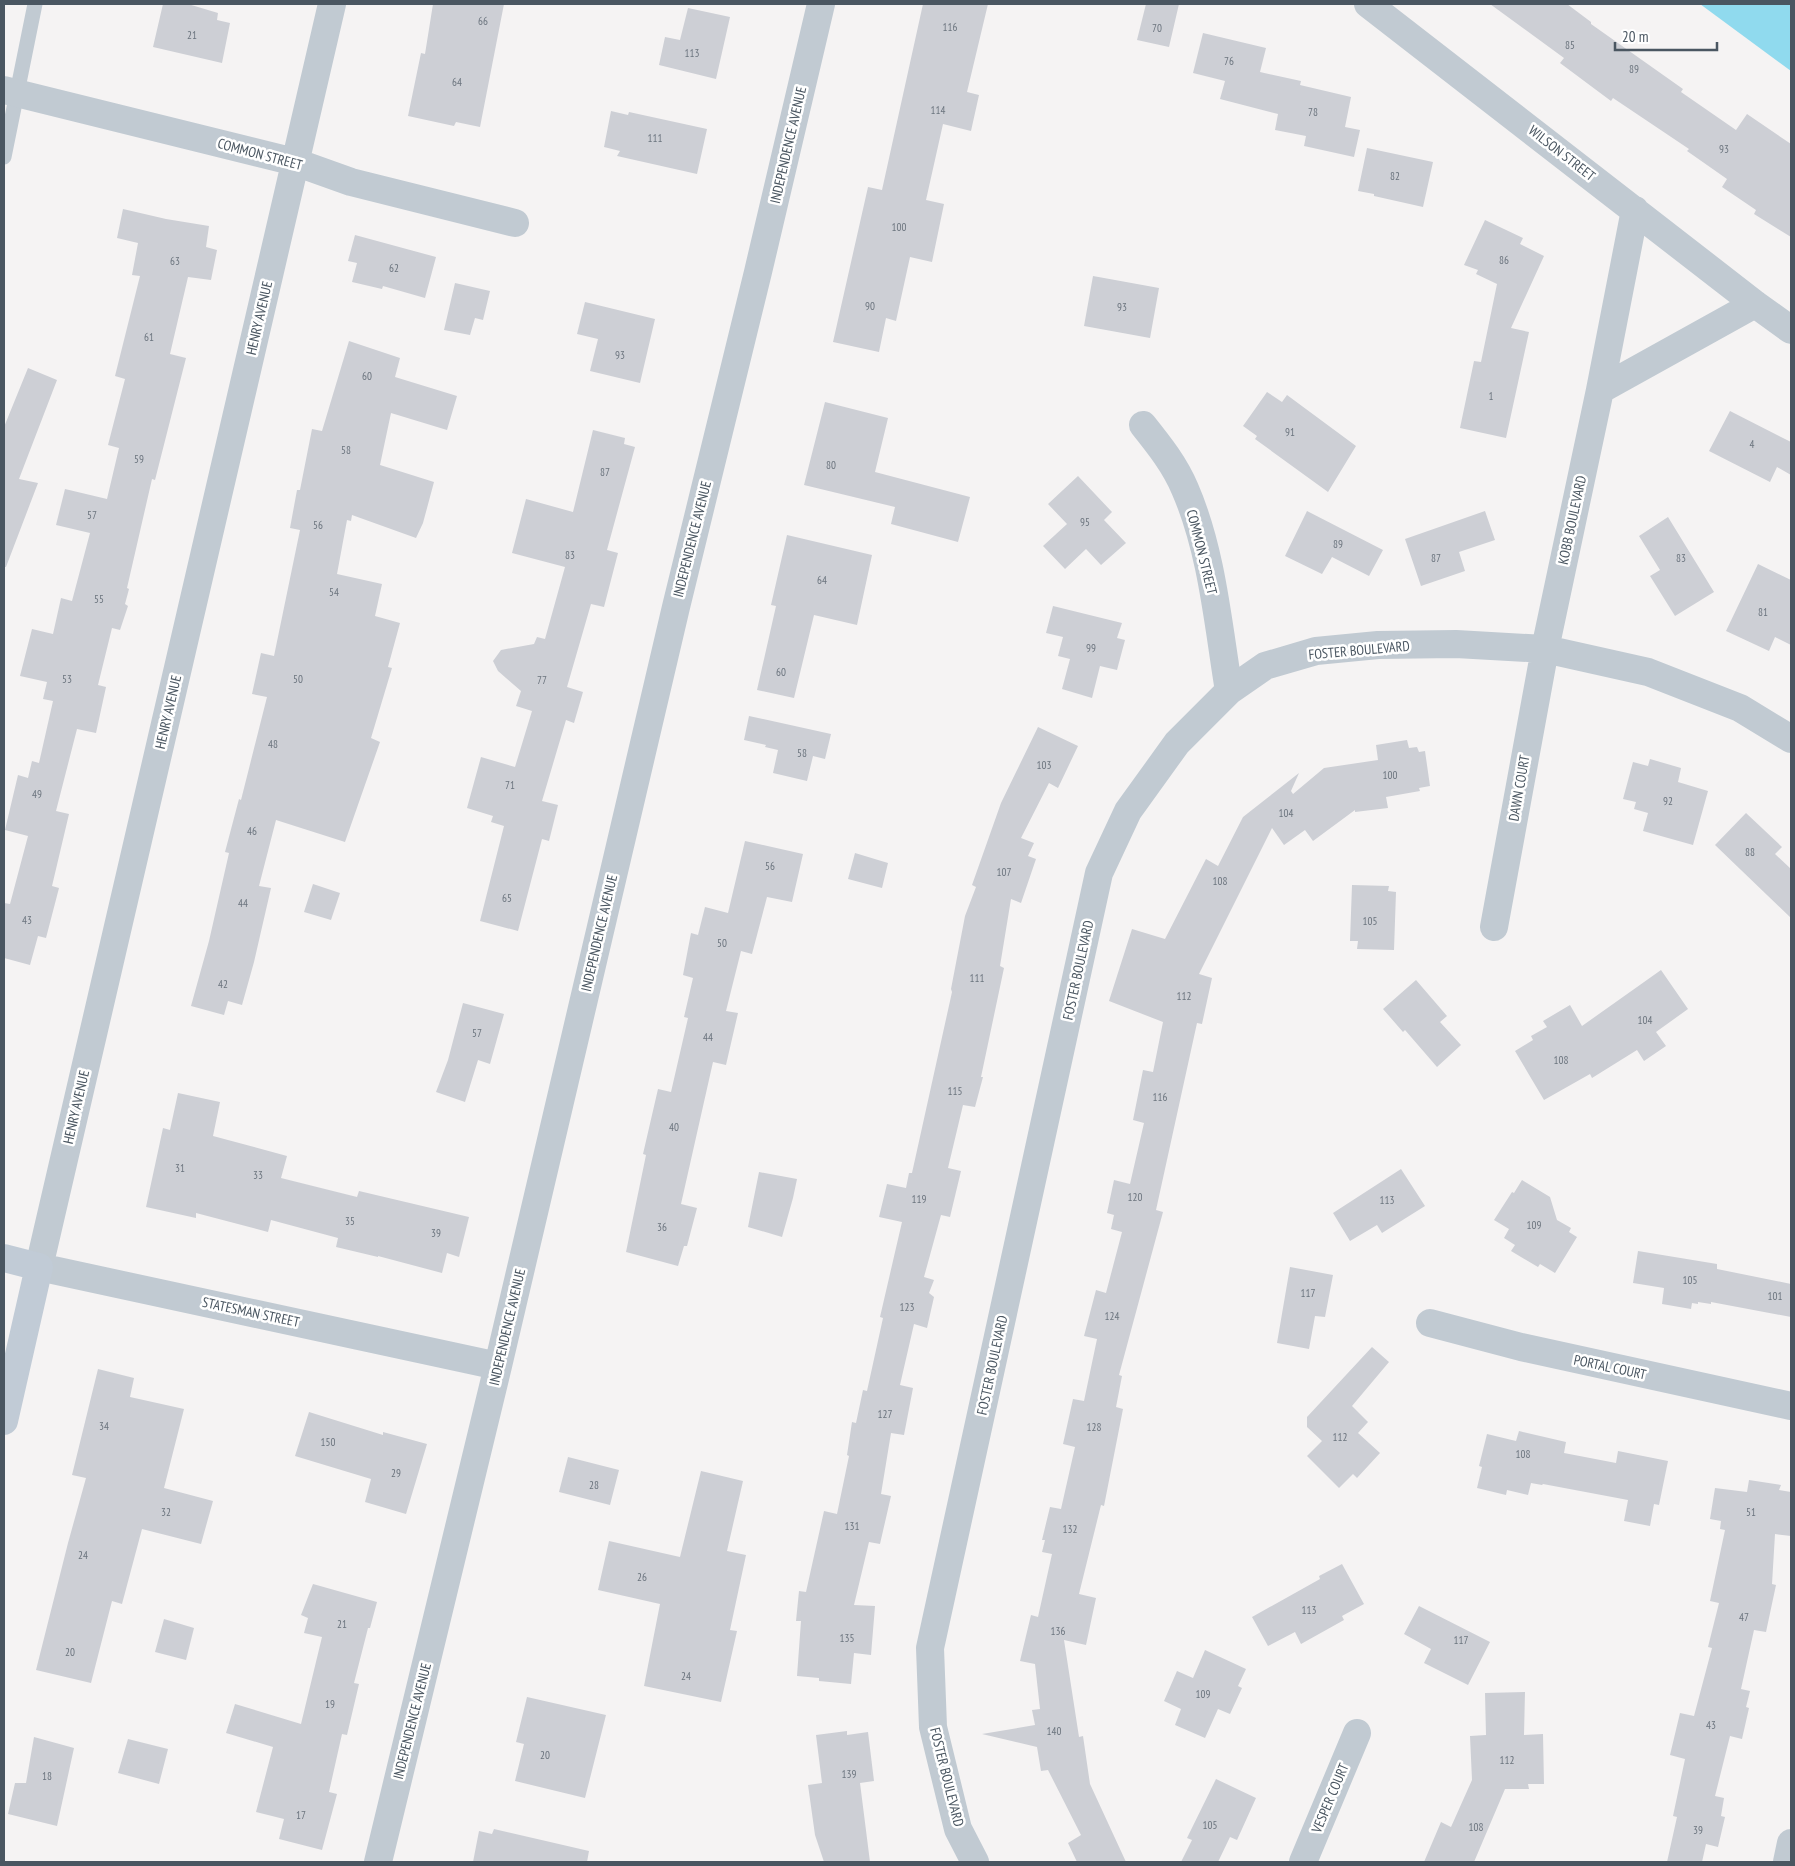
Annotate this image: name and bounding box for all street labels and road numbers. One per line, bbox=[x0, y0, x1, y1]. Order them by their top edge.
street label: INDEPENDENCE AVENUE bbox=[766, 85, 810, 205]
street label: WILSON STREET bbox=[1525, 121, 1600, 185]
street label: COMMON STREET bbox=[216, 134, 305, 174]
street label: HENRY AVENUE bbox=[242, 279, 276, 357]
street label: KOBB BOULEVARD bbox=[1554, 474, 1590, 566]
street label: INDEPENDENCE AVENUE bbox=[669, 479, 715, 599]
street label: COMMON STREET bbox=[1183, 508, 1221, 597]
street label: FOSTER BOULEVARD bbox=[1308, 637, 1410, 663]
street label: HENRY AVENUE bbox=[151, 673, 185, 751]
street label: DAWN COURT bbox=[1504, 753, 1534, 822]
street label: INDEPENDENCE AVENUE bbox=[577, 873, 621, 993]
street label: FOSTER BOULEVARD bbox=[1059, 919, 1097, 1021]
street label: HENRY AVENUE bbox=[59, 1068, 93, 1146]
street label: INDEPENDENCE AVENUE bbox=[485, 1267, 529, 1387]
street label: STATESMAN STREET bbox=[201, 1293, 302, 1331]
street label: FOSTER BOULEVARD bbox=[973, 1314, 1011, 1416]
street label: PORTAL COURT bbox=[1572, 1351, 1649, 1384]
street label: INDEPENDENCE AVENUE bbox=[389, 1661, 435, 1781]
street label: FOSTER BOULEVARD bbox=[926, 1726, 968, 1828]
street label: VESPER COURT bbox=[1307, 1760, 1353, 1836]

